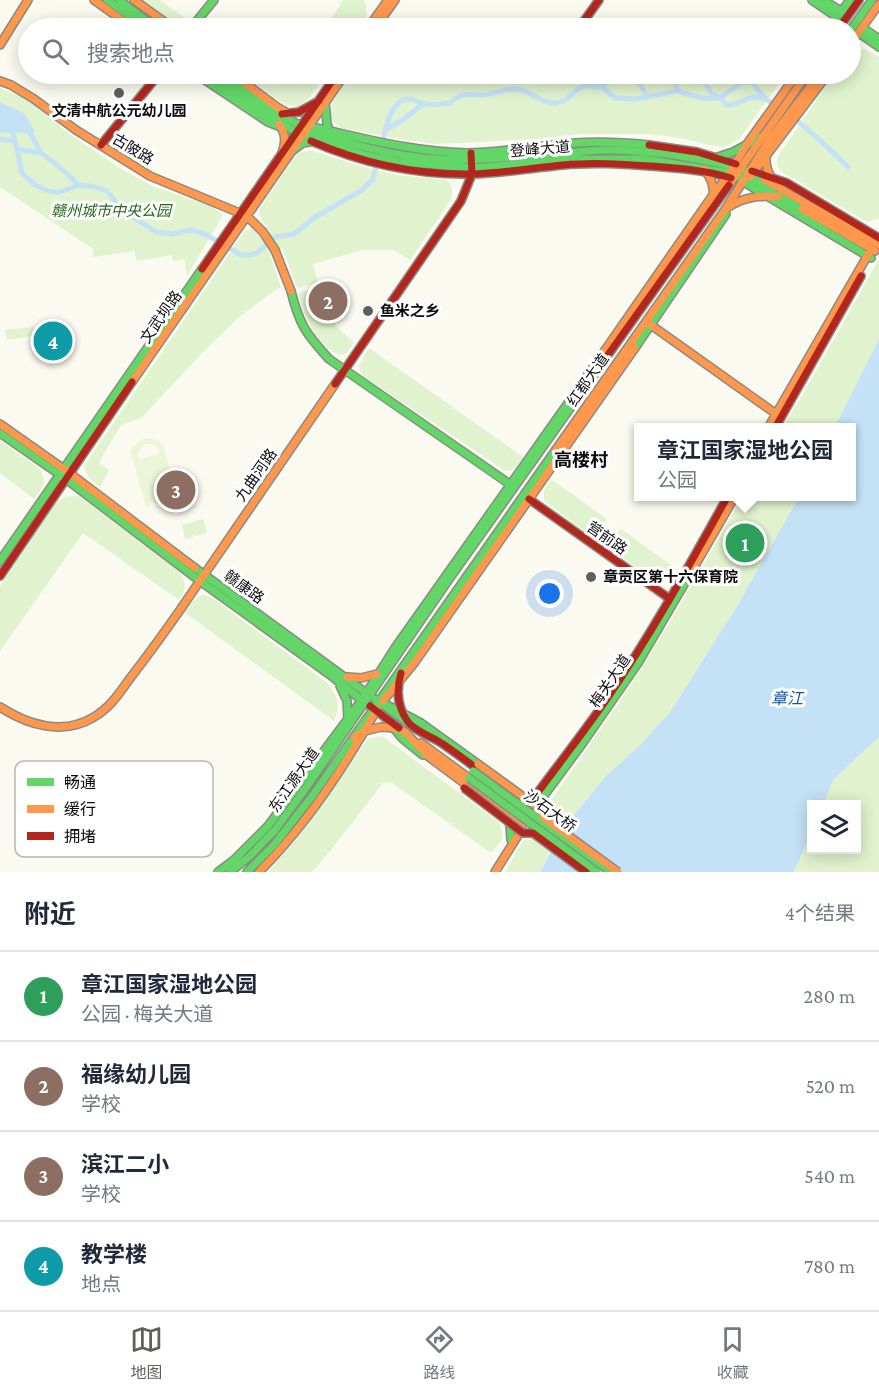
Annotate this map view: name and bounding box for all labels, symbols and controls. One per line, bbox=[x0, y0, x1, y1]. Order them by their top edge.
search box bbox=[18, 18, 861, 84]
icon: search bbox=[39, 35, 72, 68]
text: 搜索地点 bbox=[87, 41, 175, 66]
marker: 文清中航公元幼儿园 bbox=[112, 86, 126, 100]
place label: 文清中航公元幼儿园 bbox=[51, 102, 187, 119]
street label: 古陂路 bbox=[110, 131, 156, 167]
street label: 登峰大道 bbox=[509, 137, 571, 160]
park label: 赣州城市中央公园 bbox=[51, 203, 173, 219]
pin: 2 bbox=[308, 278, 348, 324]
street label: 文武坝路 bbox=[137, 288, 185, 346]
place label: 鱼米之乡 bbox=[380, 303, 440, 319]
marker: 鱼米之乡 bbox=[361, 304, 375, 318]
pin: 4 bbox=[34, 318, 72, 364]
street label: 红都大道 bbox=[564, 351, 612, 409]
popup bbox=[634, 423, 856, 501]
text: 章江国家湿地公园 bbox=[657, 438, 833, 463]
street label: 九曲河路 bbox=[232, 446, 280, 504]
district label: 高楼村 bbox=[554, 450, 608, 470]
pin: 3 bbox=[156, 468, 195, 512]
text: 公园 bbox=[657, 469, 697, 491]
street label: 营前路 bbox=[584, 519, 630, 557]
pin: 1 bbox=[726, 520, 764, 566]
street label: 赣康路 bbox=[221, 567, 267, 607]
place label: 章贡区第十六保育院 bbox=[603, 568, 738, 585]
marker: 章贡区第十六保育院 bbox=[584, 570, 598, 584]
your location bbox=[535, 579, 564, 608]
street label: 梅关大道 bbox=[587, 652, 633, 710]
water label: 章江 bbox=[771, 690, 805, 707]
street label: 东江源大道 bbox=[266, 745, 322, 815]
legend bbox=[15, 761, 213, 857]
text: 畅通 bbox=[64, 774, 96, 791]
street label: 沙石大桥 bbox=[521, 787, 579, 835]
map controls bbox=[807, 800, 861, 854]
button: layers bbox=[807, 800, 861, 854]
text: 缓行 bbox=[64, 801, 96, 818]
text: 拥堵 bbox=[64, 828, 96, 845]
text: 附近 bbox=[24, 900, 76, 929]
text: 4个结果 bbox=[785, 902, 855, 924]
text: 章江国家湿地公园 bbox=[81, 972, 257, 997]
text: 1 bbox=[40, 985, 47, 1007]
text: 280 m bbox=[804, 985, 855, 1007]
text: 公园 · 梅关大道 bbox=[81, 1003, 213, 1025]
text: 福缘幼儿园 bbox=[81, 1062, 191, 1087]
text: 2 bbox=[38, 1075, 49, 1097]
text: 520 m bbox=[805, 1075, 855, 1097]
text: 学校 bbox=[81, 1093, 121, 1115]
text: 滨江二小 bbox=[81, 1152, 169, 1177]
text: 3 bbox=[39, 1165, 48, 1187]
text: 540 m bbox=[804, 1165, 855, 1187]
text: 学校 bbox=[81, 1183, 121, 1205]
text: 教学楼 bbox=[81, 1242, 147, 1267]
text: 4 bbox=[38, 1255, 49, 1277]
text: 780 m bbox=[804, 1255, 855, 1277]
text: 地点 bbox=[81, 1273, 121, 1295]
tab: 地图 bbox=[130, 1323, 163, 1383]
tab: 路线 bbox=[423, 1323, 456, 1383]
tab: 收藏 bbox=[716, 1323, 749, 1383]

